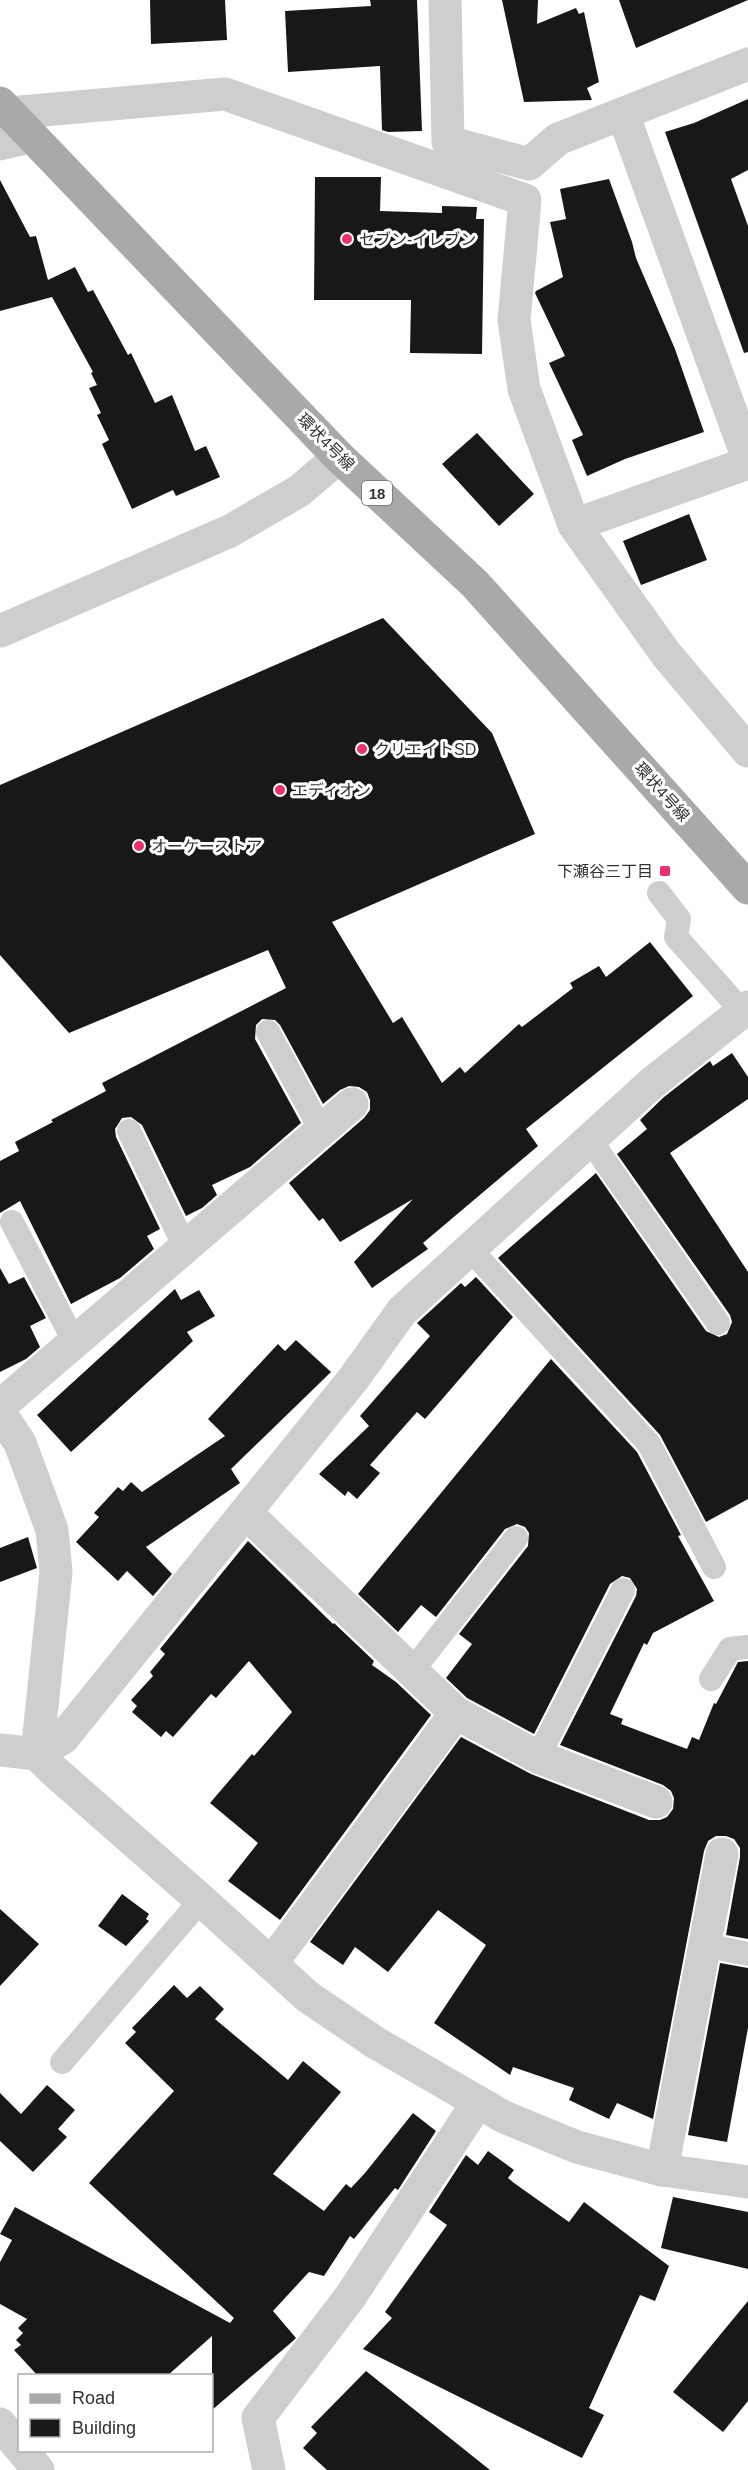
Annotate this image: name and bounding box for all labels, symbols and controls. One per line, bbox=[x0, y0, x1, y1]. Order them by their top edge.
place label: セブン-イレブン bbox=[359, 231, 476, 248]
marker: セブン-イレブン bbox=[340, 232, 354, 246]
street label: 環状4号線 bbox=[294, 410, 358, 474]
road number: 18 bbox=[362, 481, 392, 505]
place label: クリエイトSD bbox=[374, 741, 476, 758]
marker: クリエイトSD bbox=[355, 742, 369, 756]
street label: 環状4号線 bbox=[631, 759, 693, 825]
place label: エディオン bbox=[292, 782, 371, 799]
marker: エディオン bbox=[273, 783, 287, 797]
place label: オーケーストア bbox=[151, 838, 262, 855]
marker: オーケーストア bbox=[132, 839, 146, 853]
place label: 下瀬谷三丁目 bbox=[557, 863, 653, 880]
marker: 下瀬谷三丁目 bbox=[658, 864, 672, 878]
legend bbox=[18, 2374, 213, 2452]
text: Road bbox=[72, 2388, 115, 2408]
text: Building bbox=[72, 2418, 136, 2438]

